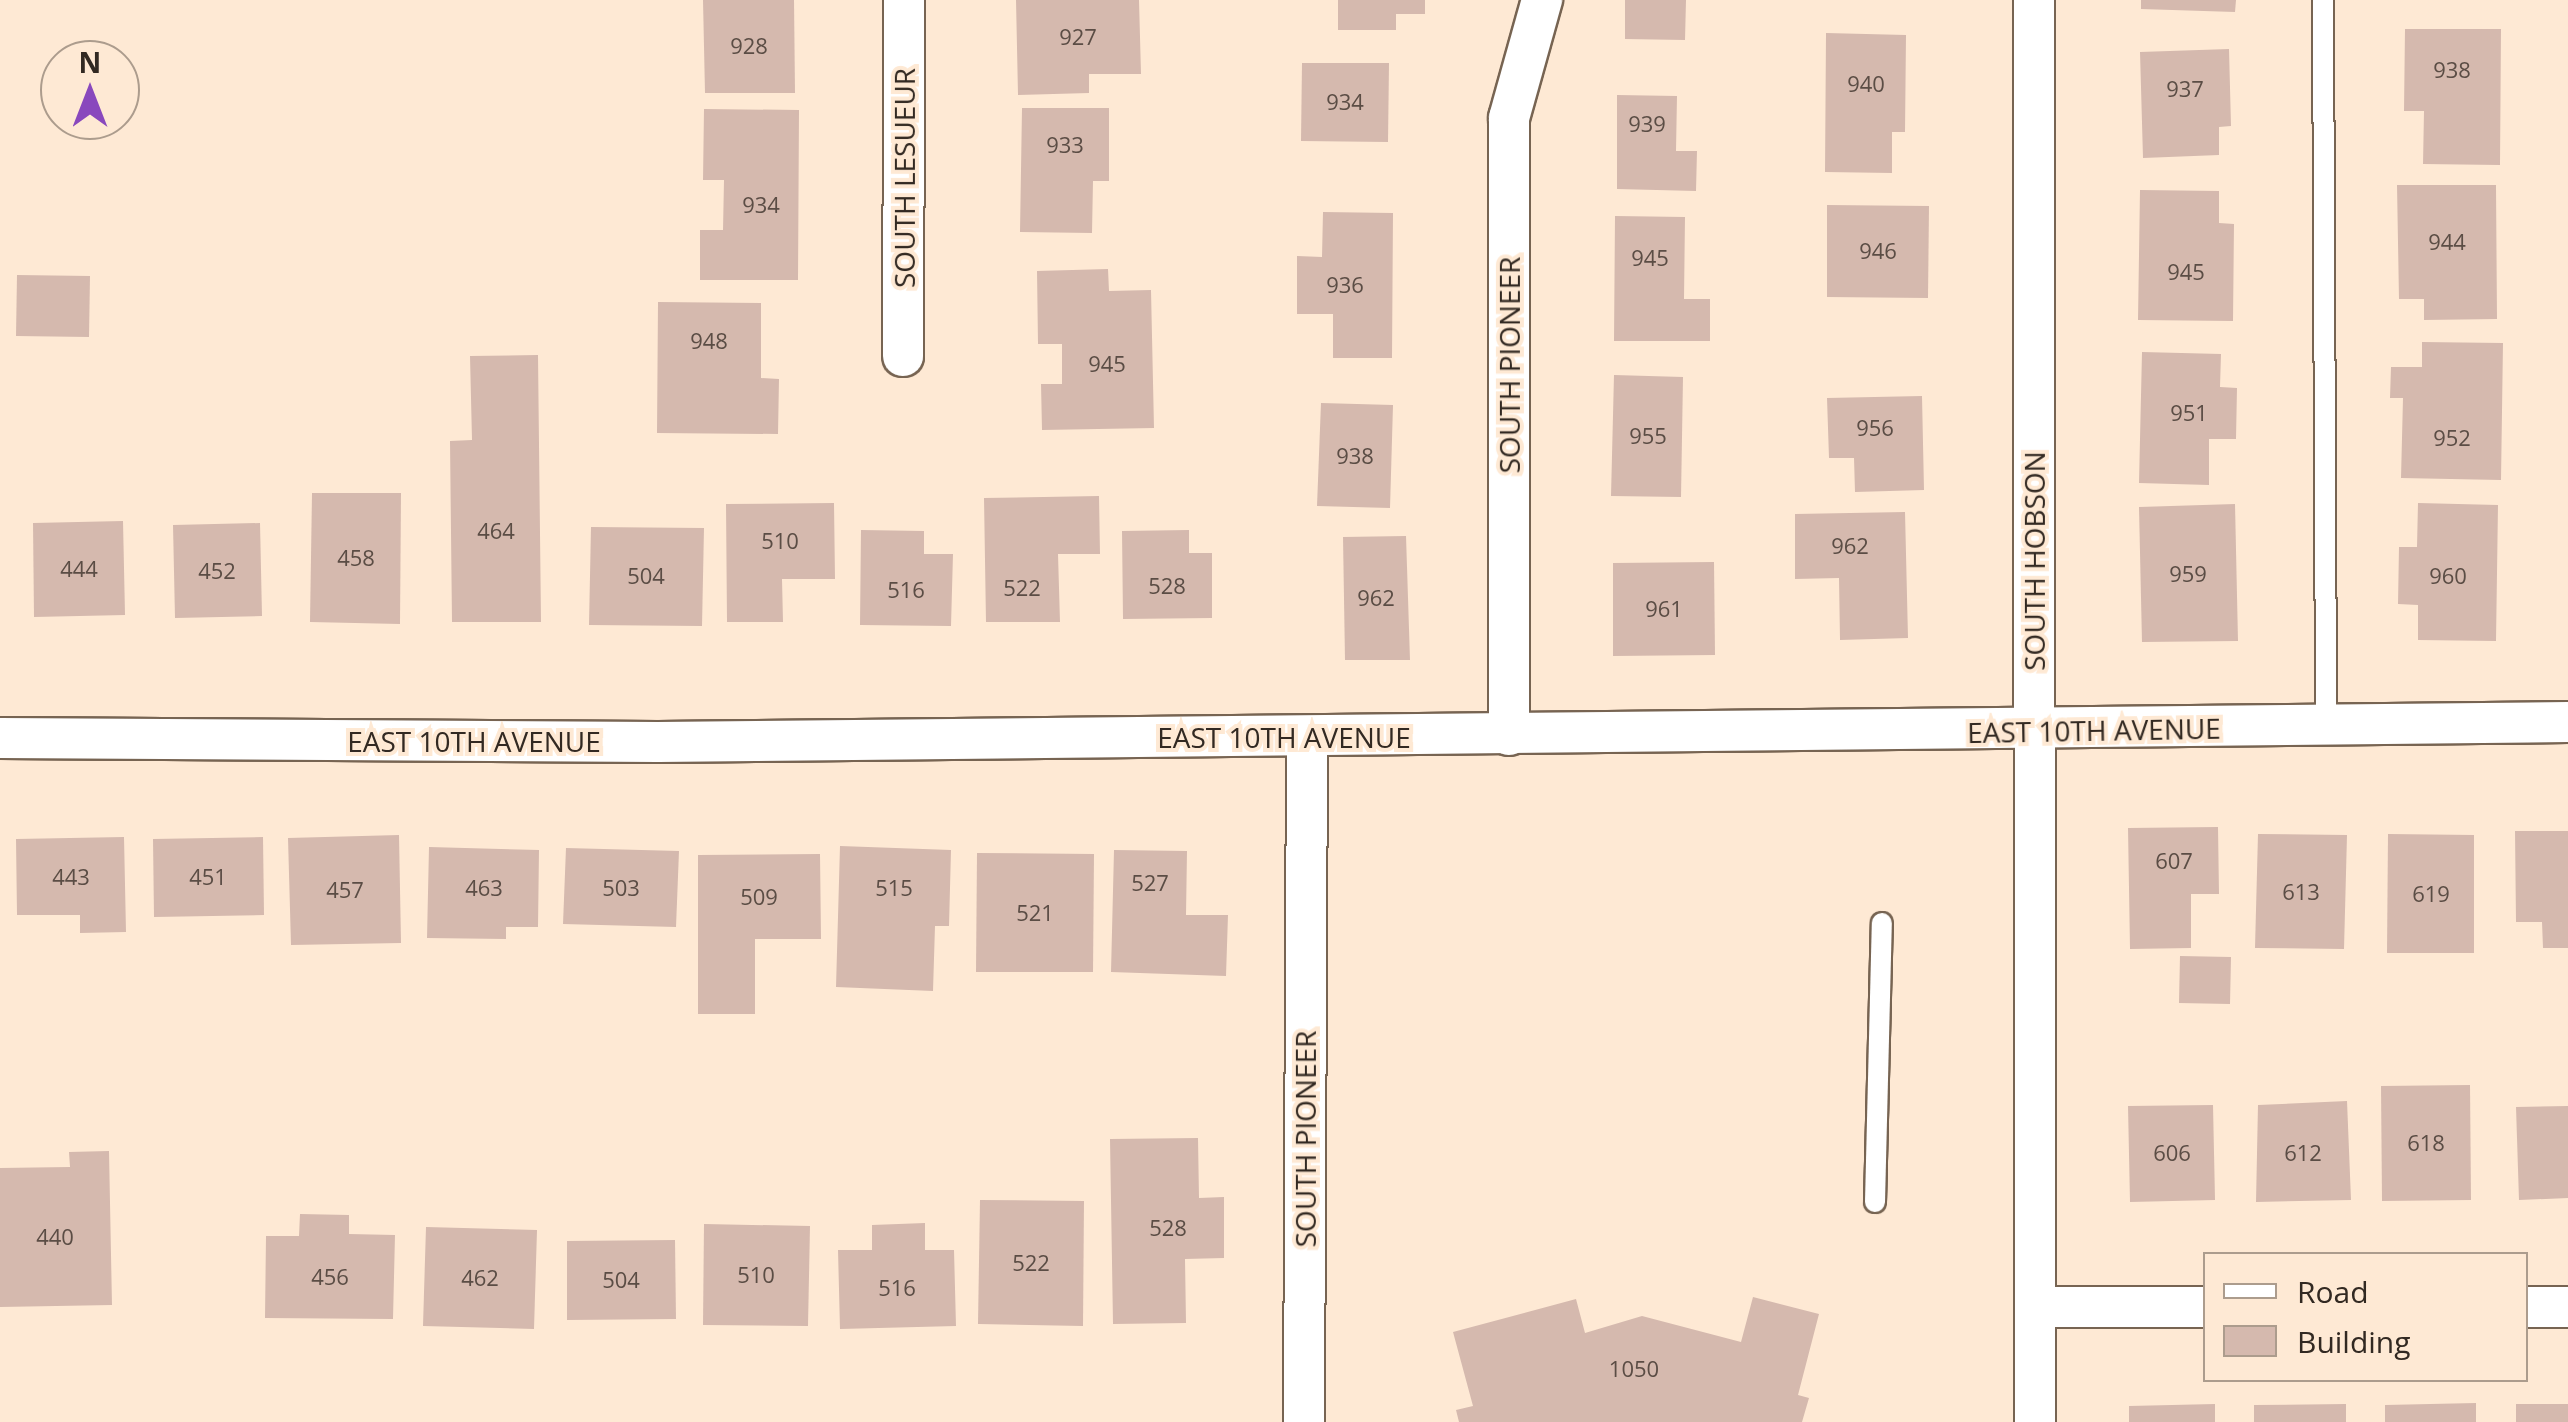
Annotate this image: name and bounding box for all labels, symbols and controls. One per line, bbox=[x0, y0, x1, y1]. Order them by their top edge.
house number: 927 bbox=[1059, 24, 1097, 50]
house number: 928 bbox=[730, 33, 768, 59]
north arrow bbox=[40, 40, 140, 140]
text: N bbox=[79, 43, 101, 81]
house number: 938 bbox=[2433, 57, 2471, 83]
street label: SOUTH LESUEUR bbox=[887, 68, 921, 288]
house number: 940 bbox=[1847, 71, 1885, 97]
house number: 937 bbox=[2166, 76, 2204, 102]
house number: 934 bbox=[1326, 89, 1364, 115]
house number: 939 bbox=[1628, 111, 1666, 137]
house number: 933 bbox=[1046, 132, 1084, 158]
house number: 934 bbox=[742, 192, 780, 218]
house number: 944 bbox=[2428, 229, 2466, 255]
house number: 946 bbox=[1859, 238, 1897, 264]
house number: 945 bbox=[1631, 245, 1669, 271]
street label: SOUTH PIONEER bbox=[1492, 257, 1526, 473]
house number: 945 bbox=[2167, 259, 2205, 285]
house number: 936 bbox=[1326, 272, 1364, 298]
house number: 948 bbox=[690, 328, 728, 354]
house number: 945 bbox=[1088, 351, 1126, 377]
house number: 951 bbox=[2170, 400, 2208, 426]
house number: 956 bbox=[1856, 415, 1894, 441]
house number: 955 bbox=[1629, 423, 1667, 449]
house number: 952 bbox=[2433, 425, 2471, 451]
house number: 938 bbox=[1336, 443, 1374, 469]
street label: SOUTH HOBSON bbox=[2017, 451, 2051, 671]
house number: 464 bbox=[477, 518, 515, 544]
house number: 510 bbox=[761, 528, 799, 554]
house number: 962 bbox=[1831, 533, 1869, 559]
house number: 458 bbox=[337, 545, 375, 571]
house number: 444 bbox=[60, 556, 98, 582]
house number: 452 bbox=[198, 558, 236, 584]
house number: 959 bbox=[2169, 561, 2207, 587]
house number: 504 bbox=[627, 563, 665, 589]
house number: 960 bbox=[2429, 563, 2467, 589]
house number: 528 bbox=[1148, 573, 1186, 599]
house number: 522 bbox=[1003, 575, 1041, 601]
house number: 516 bbox=[887, 577, 925, 603]
house number: 962 bbox=[1357, 585, 1395, 611]
house number: 961 bbox=[1645, 596, 1683, 622]
street label: EAST 10TH AVENUE bbox=[1967, 711, 2221, 749]
street label: EAST 10TH AVENUE bbox=[1157, 720, 1411, 754]
street label: EAST 10TH AVENUE bbox=[347, 724, 601, 758]
house number: 607 bbox=[2155, 848, 2193, 874]
house number: 443 bbox=[52, 864, 90, 890]
house number: 451 bbox=[189, 864, 227, 890]
house number: 527 bbox=[1131, 870, 1169, 896]
house number: 463 bbox=[465, 875, 503, 901]
house number: 503 bbox=[602, 875, 640, 901]
house number: 515 bbox=[875, 875, 913, 901]
house number: 457 bbox=[326, 877, 364, 903]
house number: 613 bbox=[2282, 879, 2320, 905]
house number: 619 bbox=[2412, 881, 2450, 907]
house number: 509 bbox=[740, 884, 778, 910]
house number: 521 bbox=[1016, 900, 1054, 926]
street label: SOUTH PIONEER bbox=[1288, 1031, 1322, 1247]
house number: 618 bbox=[2407, 1130, 2445, 1156]
house number: 606 bbox=[2153, 1140, 2191, 1166]
house number: 612 bbox=[2284, 1140, 2322, 1166]
house number: 528 bbox=[1149, 1215, 1187, 1241]
house number: 440 bbox=[36, 1224, 74, 1250]
house number: 522 bbox=[1012, 1250, 1050, 1276]
legend bbox=[2203, 1252, 2528, 1382]
house number: 510 bbox=[737, 1262, 775, 1288]
house number: 456 bbox=[311, 1264, 349, 1290]
house number: 462 bbox=[461, 1265, 499, 1291]
house number: 504 bbox=[602, 1267, 640, 1293]
text: Road bbox=[2297, 1271, 2369, 1312]
house number: 516 bbox=[878, 1275, 916, 1301]
text: Building bbox=[2297, 1321, 2411, 1362]
house number: 1050 bbox=[1609, 1356, 1659, 1382]

